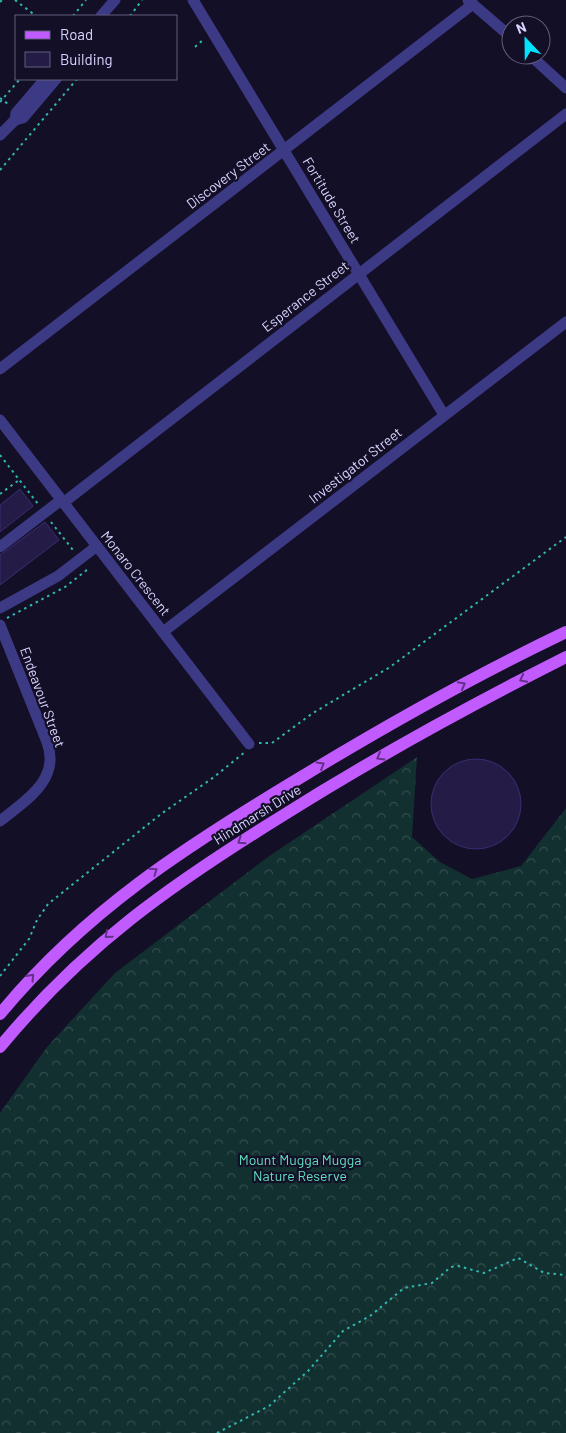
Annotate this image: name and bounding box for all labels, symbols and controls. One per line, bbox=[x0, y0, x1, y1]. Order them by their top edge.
legend bbox=[15, 15, 178, 80]
north arrow bbox=[501, 15, 551, 65]
text: N bbox=[513, 18, 528, 37]
text: Road bbox=[60, 25, 93, 43]
text: Building bbox=[60, 50, 113, 68]
street label: Discovery Street bbox=[183, 138, 273, 212]
street label: Fortitude Street bbox=[300, 154, 364, 246]
street label: Esperance Street bbox=[258, 257, 352, 335]
street label: Investigator Street bbox=[305, 423, 405, 507]
street label: Monaro Crescent bbox=[98, 527, 174, 619]
street label: Endeavour Street bbox=[17, 644, 69, 750]
one-way arrow bbox=[519, 673, 528, 683]
one-way arrow bbox=[457, 681, 466, 691]
one-way arrow bbox=[376, 750, 385, 760]
one-way arrow bbox=[315, 761, 324, 771]
street label: Hindmarsh Drive bbox=[210, 780, 304, 848]
one-way arrow bbox=[237, 835, 246, 845]
one-way arrow bbox=[149, 868, 158, 877]
one-way arrow bbox=[105, 929, 114, 938]
one-way arrow bbox=[26, 973, 35, 982]
park label: Mount Mugga Mugga Nature Reserve bbox=[239, 1151, 361, 1184]

